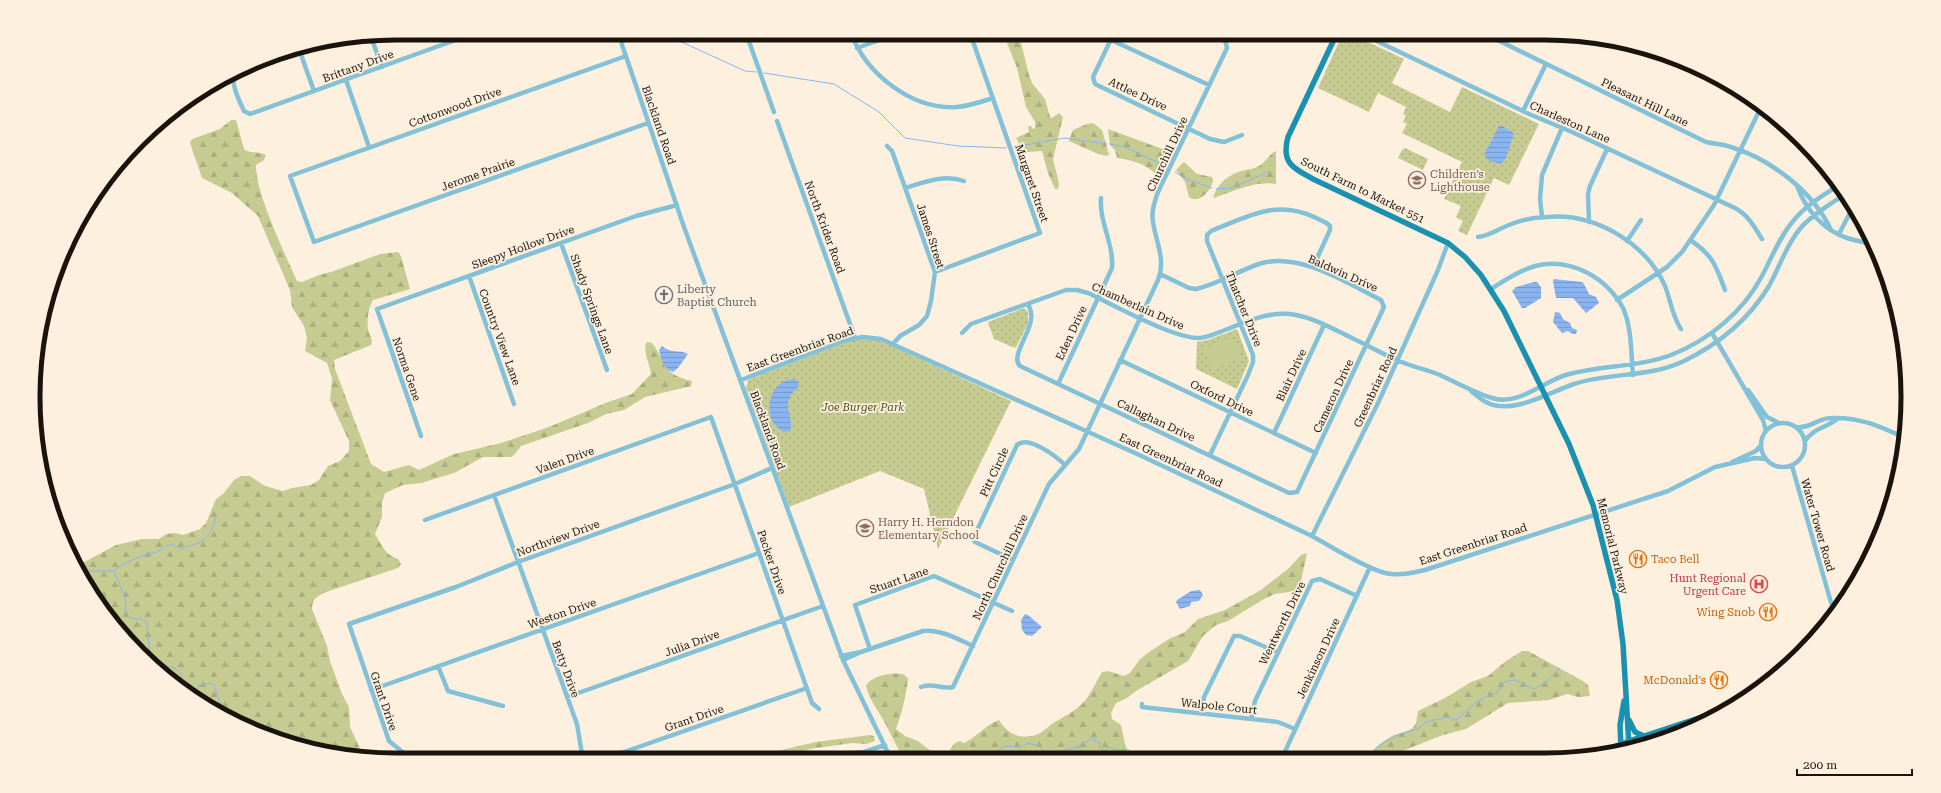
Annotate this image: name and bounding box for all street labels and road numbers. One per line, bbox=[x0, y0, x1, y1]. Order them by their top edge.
street label: Brittany Drive bbox=[321, 48, 395, 85]
street label: Attlee Drive bbox=[1107, 75, 1169, 114]
street label: Pleasant Hill Lane bbox=[1599, 76, 1691, 129]
street label: Blackland Road bbox=[639, 84, 678, 166]
street label: Cottonwood Drive bbox=[407, 85, 503, 130]
street label: Charleston Lane bbox=[1528, 99, 1612, 146]
street label: Churchill Drive bbox=[1144, 115, 1191, 194]
street label: Margaret Street bbox=[1012, 142, 1051, 224]
street label: Jerome Prairie bbox=[440, 155, 517, 194]
street label: South Farm to Market 551 bbox=[1299, 155, 1427, 226]
street label: North Krider Road bbox=[802, 179, 847, 275]
street label: James Street bbox=[914, 202, 947, 270]
street label: Sleepy Hollow Drive bbox=[470, 223, 576, 272]
street label: Shady Springs Lane bbox=[567, 252, 616, 356]
street label: Baldwin Drive bbox=[1306, 252, 1380, 295]
street label: Thatcher Drive bbox=[1223, 270, 1264, 349]
street label: Chamberlain Drive bbox=[1089, 280, 1186, 333]
street label: Country View Lane bbox=[476, 287, 523, 387]
street label: Eden Drive bbox=[1053, 304, 1090, 363]
street label: East Greenbriar Road bbox=[745, 324, 855, 375]
street label: Norma Gene bbox=[390, 336, 424, 403]
street label: Greenbriar Road bbox=[1351, 345, 1400, 430]
street label: Blair Drive bbox=[1274, 347, 1309, 403]
street label: Cameron Drive bbox=[1311, 357, 1356, 435]
street label: Oxford Drive bbox=[1188, 377, 1256, 419]
street label: Blackland Road bbox=[747, 389, 788, 471]
street label: Callaghan Drive bbox=[1115, 397, 1197, 444]
street label: East Greenbriar Road bbox=[1117, 431, 1225, 490]
street label: Valen Drive bbox=[534, 444, 596, 477]
street label: Pitt Circle bbox=[977, 445, 1012, 499]
street label: Water Tower Road bbox=[1798, 477, 1837, 573]
street label: Memorial Parkway bbox=[1594, 497, 1631, 596]
street label: North Churchill Drive bbox=[970, 512, 1031, 622]
street label: Northview Drive bbox=[515, 517, 602, 560]
street label: East Greenbriar Road bbox=[1418, 521, 1529, 568]
street label: Packer Drive bbox=[754, 528, 789, 596]
street label: Stuart Lane bbox=[868, 564, 930, 597]
street label: Wentworth Drive bbox=[1257, 579, 1308, 667]
street label: Weston Drive bbox=[526, 596, 598, 631]
street label: Jenkinson Drive bbox=[1294, 616, 1343, 700]
street label: Julia Drive bbox=[663, 628, 721, 659]
street label: Betty Drive bbox=[549, 639, 582, 700]
street label: Grant Drive bbox=[367, 670, 400, 732]
street label: Walpole Court bbox=[1180, 696, 1258, 717]
street label: Grant Drive bbox=[663, 702, 725, 735]

